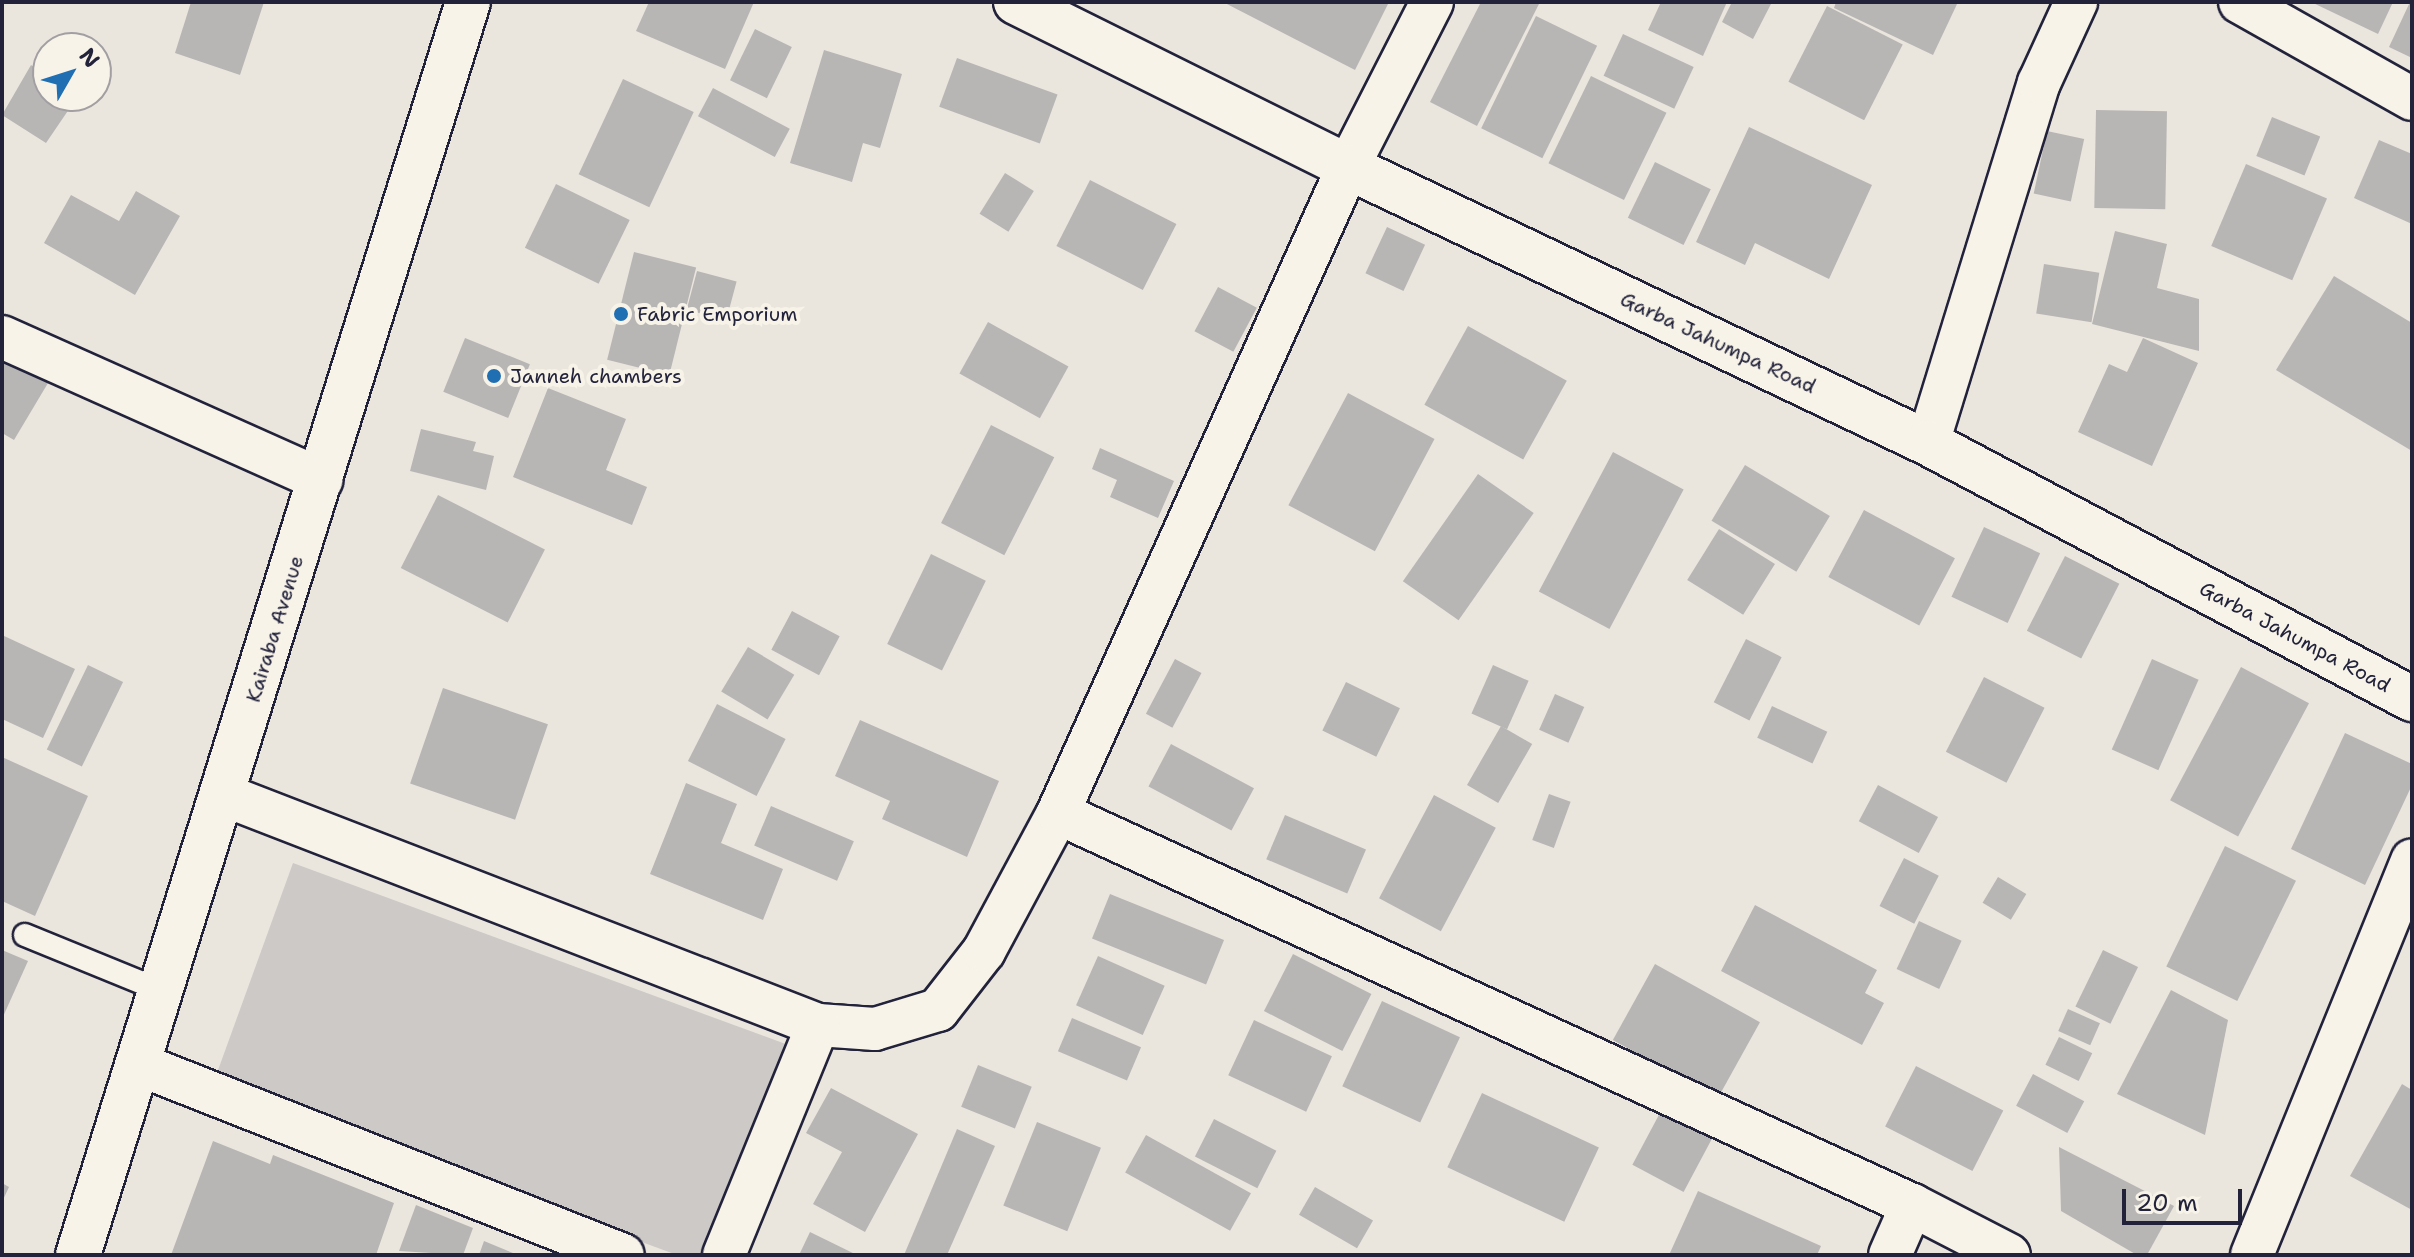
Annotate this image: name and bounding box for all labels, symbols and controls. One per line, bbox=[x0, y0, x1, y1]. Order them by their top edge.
north arrow bbox=[32, 32, 112, 112]
text: N bbox=[73, 42, 106, 74]
street label: Garba Jahumpa Road bbox=[1616, 287, 1820, 399]
place label: Fabric Emporium bbox=[637, 302, 798, 326]
marker: Fabric Emporium bbox=[612, 305, 630, 323]
place label: Janneh chambers bbox=[510, 364, 682, 388]
marker: Janneh chambers bbox=[485, 367, 503, 385]
street label: Kairaba Avenue bbox=[241, 553, 309, 705]
street label: Garba Jahumpa Road bbox=[2195, 576, 2395, 698]
scale bar bbox=[2126, 1173, 2246, 1223]
text: 20 m bbox=[2136, 1187, 2198, 1219]

